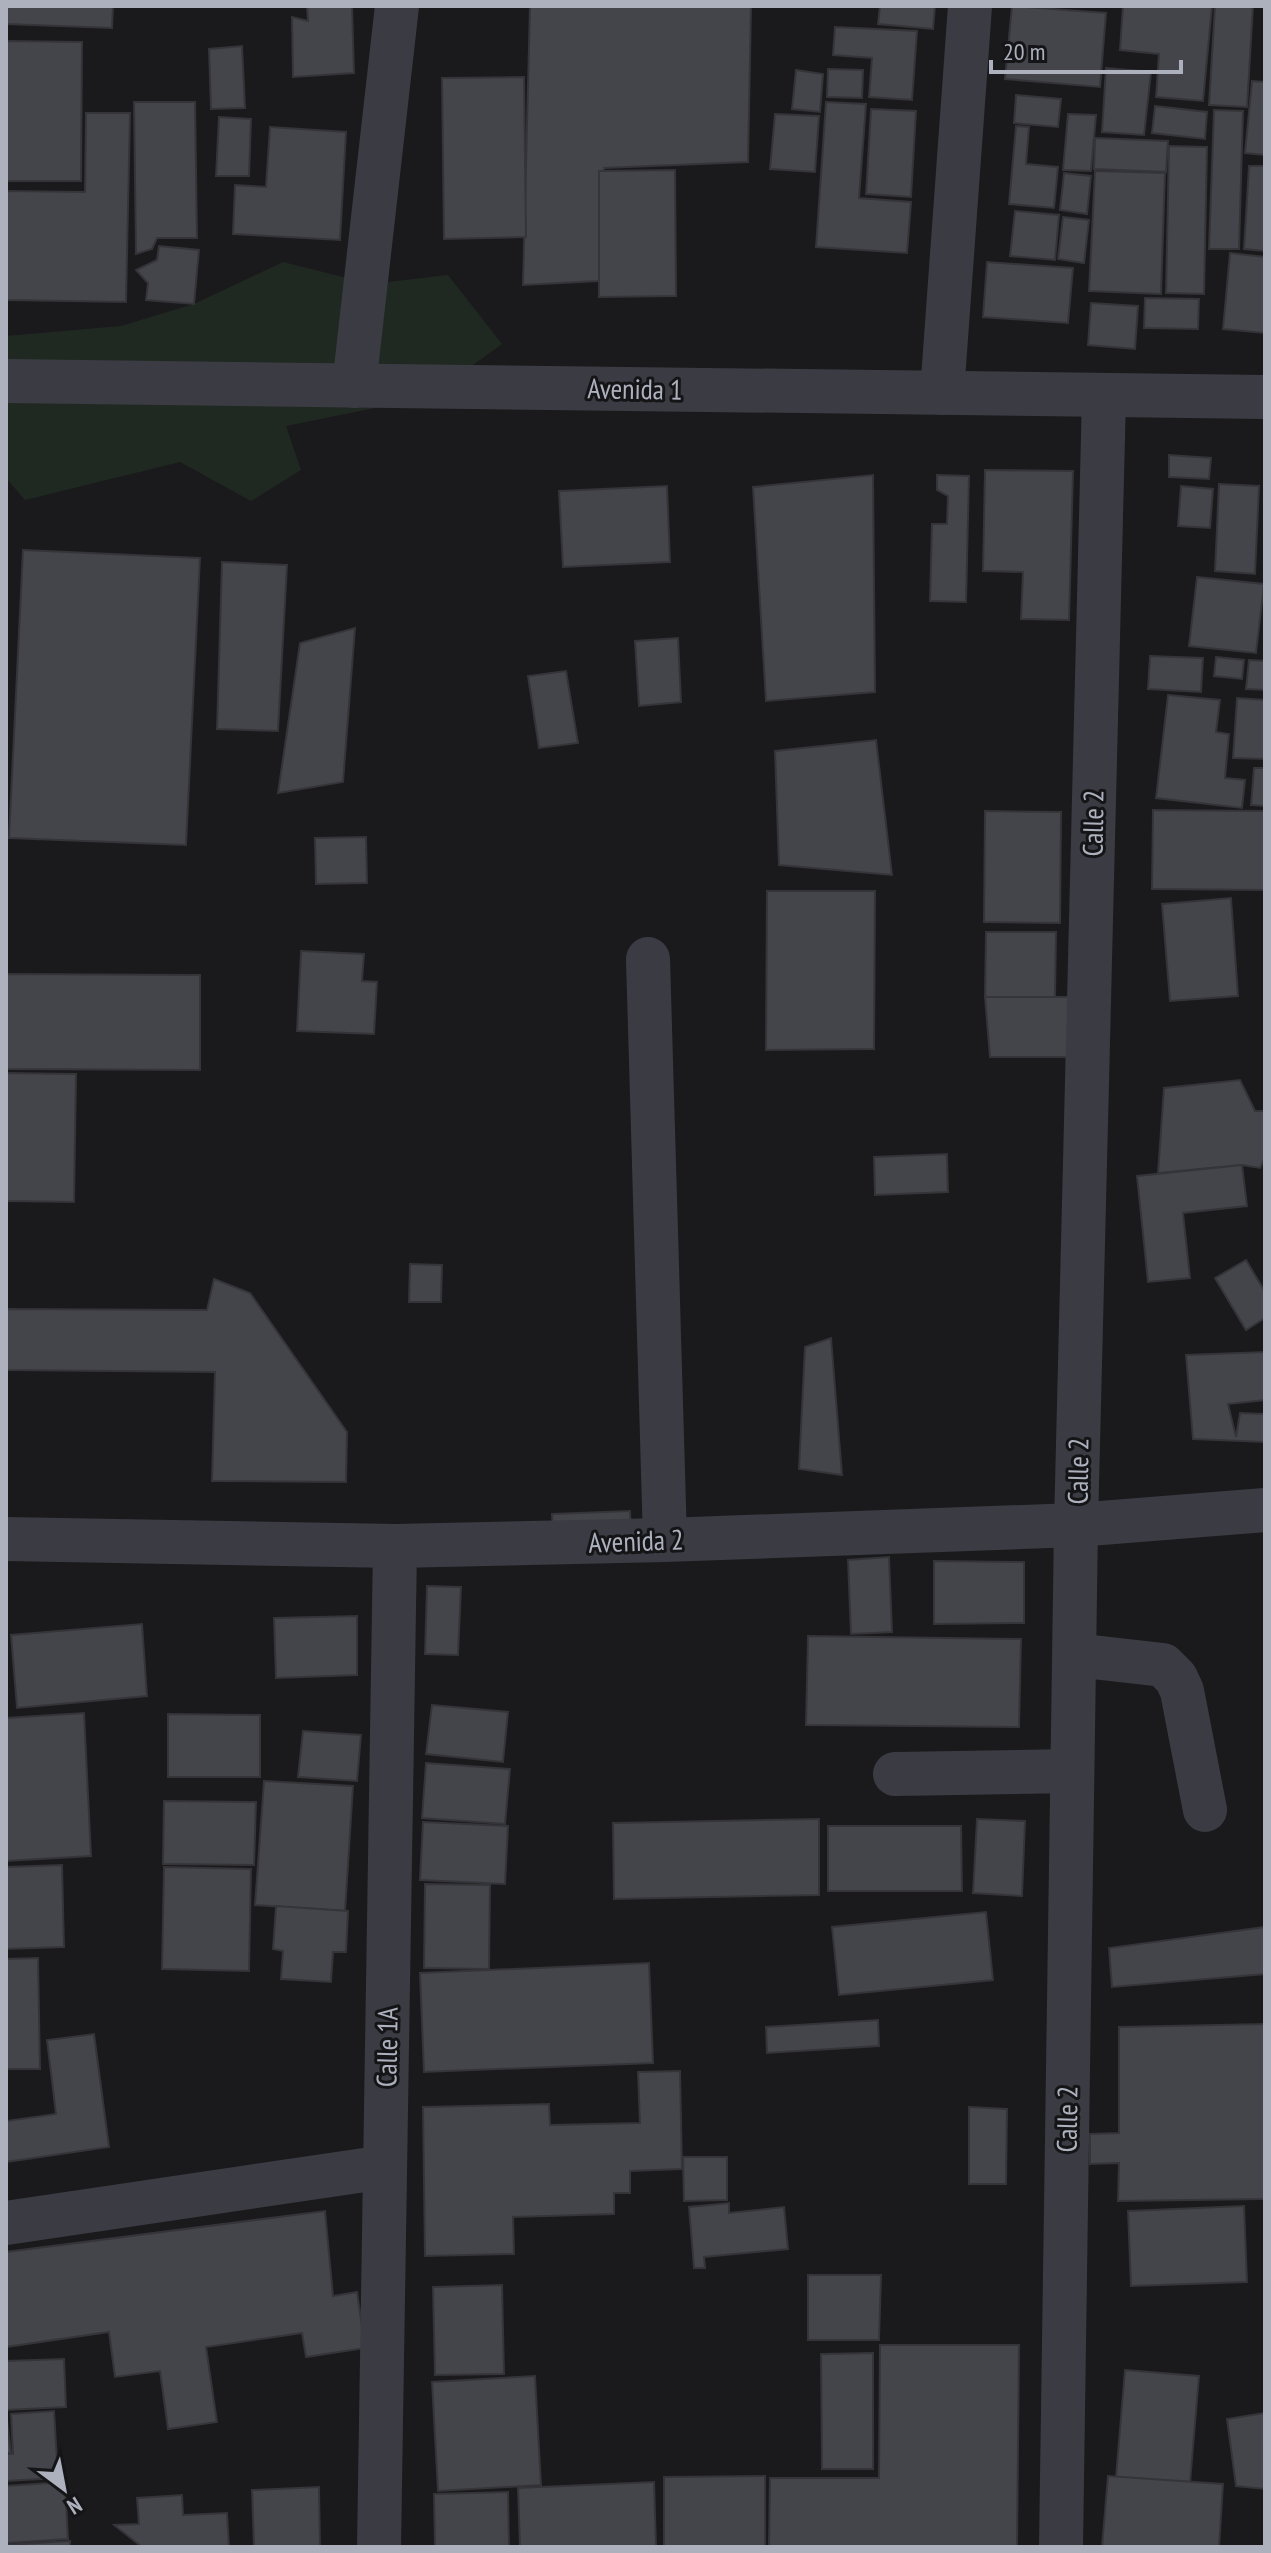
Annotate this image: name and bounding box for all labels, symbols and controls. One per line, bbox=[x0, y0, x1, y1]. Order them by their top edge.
scale bar bbox=[991, 24, 1181, 74]
text: 20 m bbox=[1003, 36, 1045, 67]
street label: Avenida 1 bbox=[587, 369, 683, 408]
street label: Calle 2 bbox=[1073, 789, 1112, 857]
street label: Calle 2 bbox=[1058, 1437, 1097, 1505]
street label: Avenida 2 bbox=[588, 1520, 684, 1561]
street label: Calle 1A bbox=[367, 2006, 406, 2087]
street label: Calle 2 bbox=[1047, 2085, 1086, 2153]
north arrow bbox=[24, 2449, 104, 2529]
text: N bbox=[62, 2491, 87, 2521]

